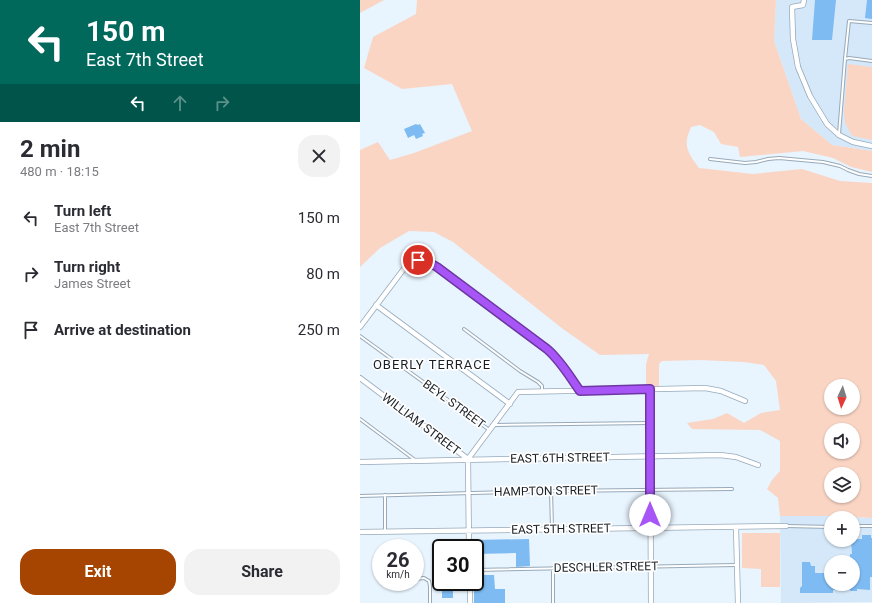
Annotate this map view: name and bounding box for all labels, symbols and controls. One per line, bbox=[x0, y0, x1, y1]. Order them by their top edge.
text: 150 m bbox=[86, 15, 165, 48]
icon: left bbox=[20, 16, 72, 68]
text: East 7th Street bbox=[86, 49, 204, 70]
icon: left bbox=[127, 92, 149, 114]
icon: ahead bbox=[169, 92, 191, 114]
icon: right bbox=[211, 92, 233, 114]
text: 2 min bbox=[20, 135, 80, 163]
button: close bbox=[298, 135, 340, 177]
text: 480 m · 18:15 bbox=[20, 164, 99, 179]
text: Turn left bbox=[54, 202, 111, 220]
icon: left bbox=[20, 207, 42, 229]
text: 150 m bbox=[298, 209, 340, 227]
text: East 7th Street bbox=[54, 220, 139, 235]
pin bbox=[401, 243, 435, 277]
icon: arrive bbox=[407, 249, 429, 271]
text: Turn right bbox=[54, 258, 120, 276]
icon: right bbox=[20, 263, 42, 285]
text: 80 m bbox=[306, 265, 340, 283]
text: James Street bbox=[54, 276, 131, 291]
icon: arrive bbox=[20, 319, 42, 341]
text: Arrive at destination bbox=[54, 321, 191, 339]
text: 250 m bbox=[298, 321, 340, 339]
district label: OBERLY TERRACE bbox=[373, 357, 491, 372]
street label: BEYL STREET bbox=[420, 377, 488, 431]
north arrow bbox=[824, 379, 860, 415]
map controls bbox=[824, 379, 860, 591]
street label: WILLIAM STREET bbox=[379, 390, 463, 458]
button: sound bbox=[824, 423, 860, 459]
street label: EAST 6TH STREET bbox=[510, 450, 610, 466]
button: layers bbox=[824, 467, 860, 503]
street label: HAMPTON STREET bbox=[494, 483, 598, 499]
position arrow bbox=[629, 494, 671, 536]
button: + bbox=[824, 511, 860, 547]
street label: EAST 5TH STREET bbox=[511, 521, 611, 537]
speed limit sign: 30 bbox=[432, 539, 484, 591]
text: 26 bbox=[387, 548, 409, 572]
button: Exit bbox=[20, 549, 176, 595]
button: Share bbox=[184, 549, 340, 595]
button: − bbox=[824, 555, 860, 591]
street label: DESCHLER STREET bbox=[554, 559, 658, 575]
text: km/h bbox=[386, 569, 410, 580]

